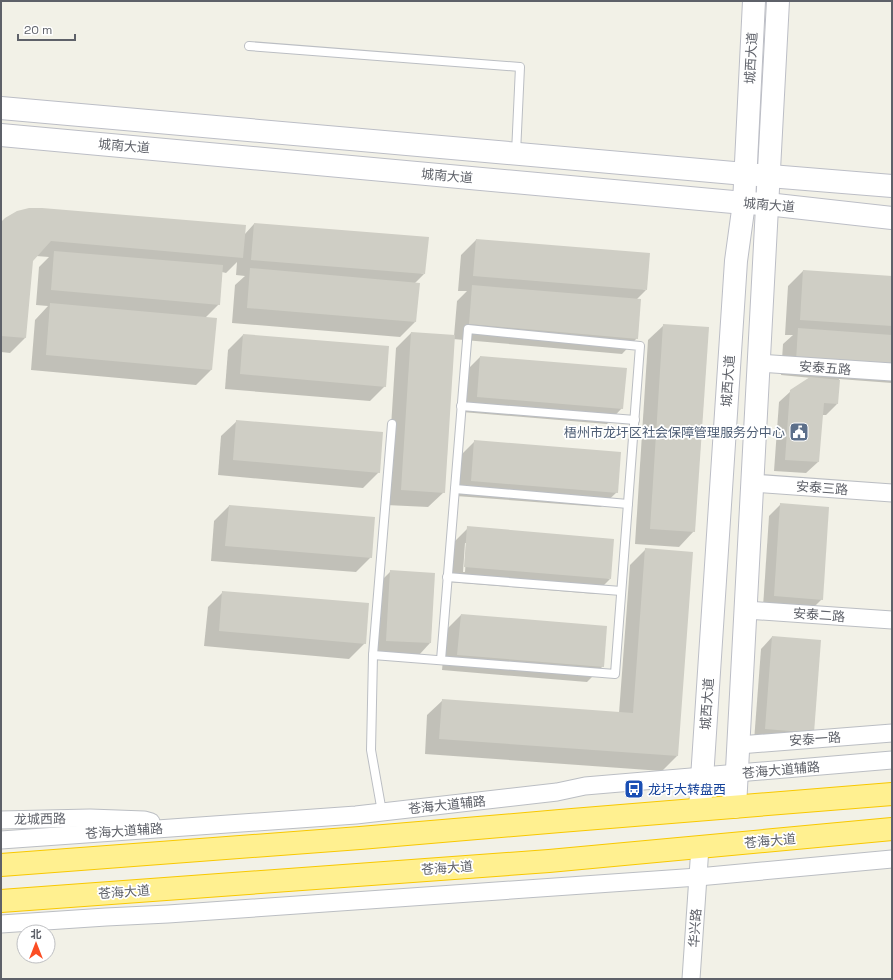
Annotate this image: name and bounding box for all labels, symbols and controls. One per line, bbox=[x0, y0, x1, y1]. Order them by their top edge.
scale bar bbox=[18, 16, 75, 42]
text: 20 m bbox=[24, 22, 52, 38]
street label: 城西大道 bbox=[741, 32, 761, 84]
street label: 城南大道 bbox=[97, 135, 151, 157]
street label: 城南大道 bbox=[420, 165, 474, 187]
street label: 城南大道 bbox=[742, 194, 796, 216]
street label: 城西大道 bbox=[718, 354, 738, 408]
street label: 安泰五路 bbox=[798, 358, 852, 378]
public building icon: 梧州市龙圩区社会保障管理服务分中心 bbox=[788, 421, 810, 443]
place label: 梧州市龙圩区社会保障管理服务分中心 bbox=[564, 424, 785, 441]
street label: 安泰三路 bbox=[795, 478, 849, 498]
street label: 安泰二路 bbox=[792, 605, 846, 625]
street label: 城西大道 bbox=[697, 677, 717, 731]
street label: 安泰一路 bbox=[788, 729, 842, 749]
street label: 苍海大道辅路 bbox=[741, 758, 821, 782]
bus stop icon: 龙圩大转盘西 bbox=[623, 778, 645, 800]
place label: 龙圩大转盘西 bbox=[648, 781, 726, 798]
street label: 苍海大道辅路 bbox=[407, 792, 487, 818]
street label: 龙城西路 bbox=[14, 810, 66, 828]
street label: 苍海大道辅路 bbox=[84, 820, 164, 842]
street label: 苍海大道 bbox=[743, 830, 797, 852]
street label: 苍海大道 bbox=[420, 858, 474, 878]
street label: 苍海大道 bbox=[97, 882, 151, 902]
street label: 华兴路 bbox=[685, 908, 705, 948]
north arrow bbox=[16, 924, 56, 964]
text: 北 bbox=[31, 927, 42, 941]

